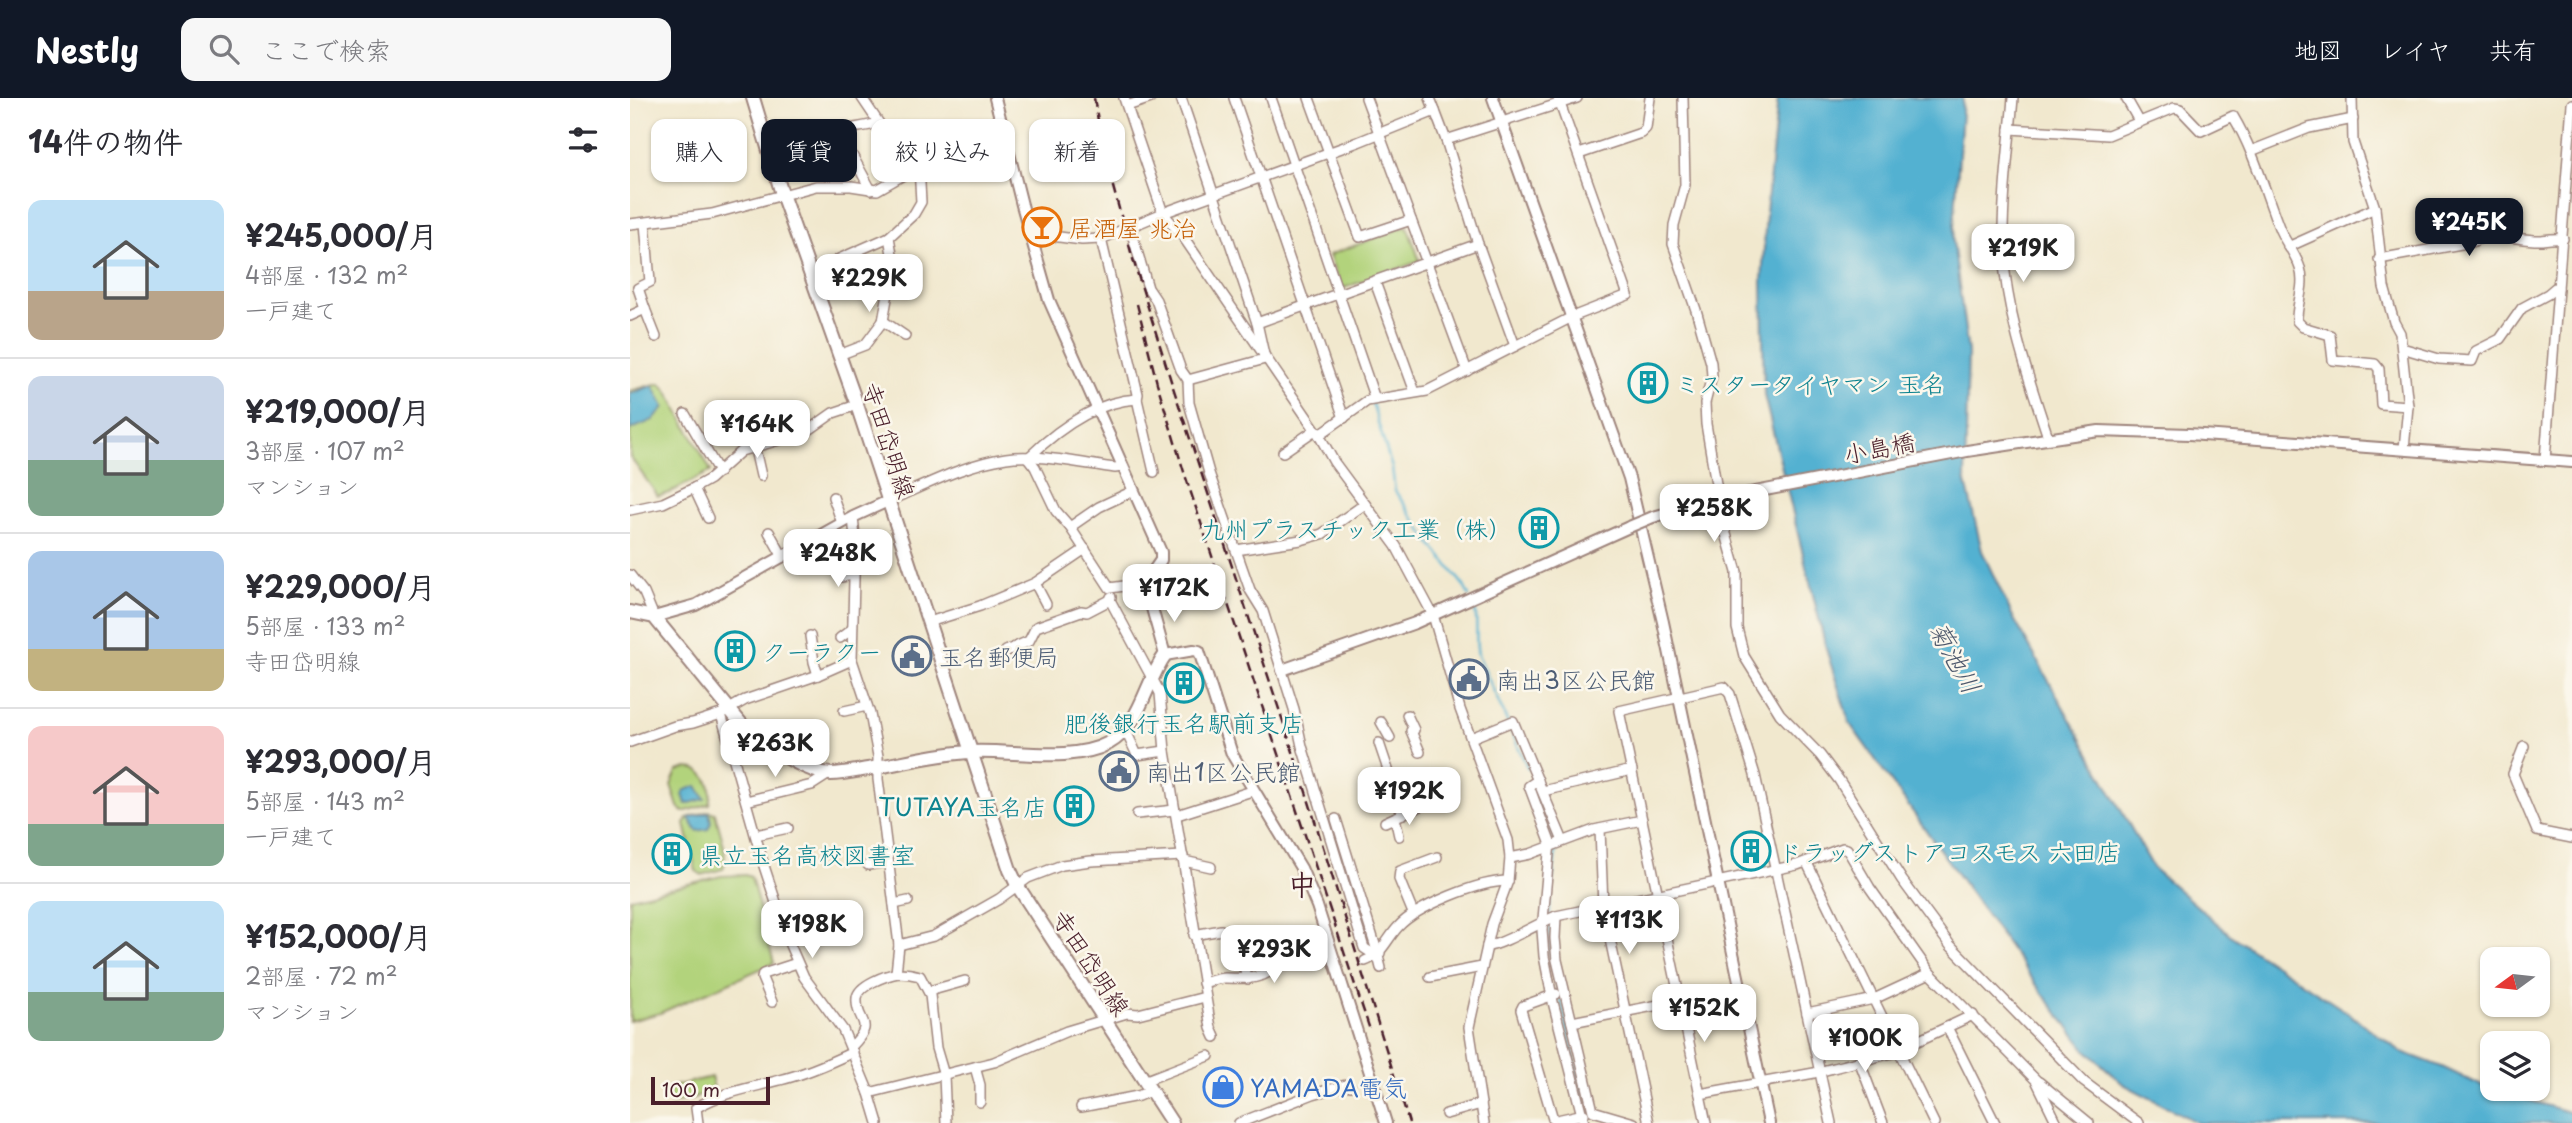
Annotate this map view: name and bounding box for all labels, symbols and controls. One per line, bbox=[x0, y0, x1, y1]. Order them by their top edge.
search box bbox=[181, 18, 671, 81]
text: Nestly bbox=[35, 24, 139, 74]
icon: search bbox=[205, 30, 243, 68]
text: ここで検索 bbox=[261, 30, 391, 69]
text: 地図 bbox=[2294, 31, 2342, 67]
text: レイヤ bbox=[2380, 31, 2451, 67]
text: 共有 bbox=[2489, 31, 2537, 67]
text: 14件の物件 bbox=[28, 118, 183, 163]
chip: 購入 bbox=[651, 119, 747, 182]
chip: 賃貸 bbox=[761, 119, 857, 182]
chip: 絞り込み bbox=[871, 119, 1015, 182]
chip: 新着 bbox=[1029, 119, 1125, 182]
icon: filters bbox=[564, 121, 602, 159]
pin: ¥245K bbox=[2420, 198, 2518, 258]
text: ¥245K bbox=[2431, 203, 2507, 238]
bar icon: 居酒屋 兆治 bbox=[1021, 206, 1063, 248]
place label: 居酒屋 兆治 bbox=[1069, 209, 1197, 245]
text: ¥245,000/月 bbox=[245, 212, 438, 257]
pin: ¥219K bbox=[1974, 225, 2072, 284]
icon: home bbox=[84, 228, 168, 312]
text: ¥219K bbox=[1987, 229, 2059, 264]
pin: ¥229K bbox=[820, 254, 918, 314]
text: 4部屋 · 132 m² bbox=[245, 257, 408, 292]
text: ¥229K bbox=[831, 259, 907, 294]
text: 一戸建て bbox=[245, 292, 337, 327]
building icon: ミスタータイヤマン 玉名 bbox=[1627, 362, 1669, 404]
place label: ミスタータイヤマン 玉名 bbox=[1675, 365, 1946, 401]
street label: 寺田岱明線 bbox=[854, 377, 926, 503]
text: ¥219,000/月 bbox=[245, 388, 431, 433]
pin: ¥164K bbox=[708, 400, 806, 460]
icon: home bbox=[84, 404, 168, 488]
text: ¥164K bbox=[720, 405, 794, 440]
street label: 小島橋 bbox=[1840, 422, 1918, 472]
text: 3部屋 · 107 m² bbox=[245, 433, 405, 468]
text: マンション bbox=[245, 468, 359, 503]
pin: ¥258K bbox=[1665, 484, 1763, 544]
text: ¥258K bbox=[1676, 489, 1752, 524]
building icon: 九州プラスチック工業（株） bbox=[1518, 507, 1560, 549]
place label: 九州プラスチック工業（株） bbox=[1200, 510, 1512, 546]
pin: ¥248K bbox=[789, 530, 887, 589]
text: ¥248K bbox=[799, 534, 877, 569]
text: ¥229,000/月 bbox=[245, 563, 436, 608]
pin: ¥172K bbox=[1125, 564, 1223, 624]
text: ¥172K bbox=[1139, 569, 1209, 604]
icon: home bbox=[84, 579, 168, 663]
text: 5部屋 · 133 m² bbox=[245, 608, 406, 643]
water label: 菊池川 bbox=[1920, 613, 1992, 701]
building icon: クーラクー bbox=[714, 630, 756, 672]
place label: クーラクー bbox=[762, 633, 882, 669]
public building icon: 玉名郵便局 bbox=[891, 635, 933, 677]
place label: 玉名郵便局 bbox=[939, 638, 1059, 674]
text: 寺田岱明線 bbox=[245, 643, 360, 678]
public building icon: 南出3区公民館 bbox=[1448, 658, 1490, 700]
place label: 南出3区公民館 bbox=[1496, 661, 1656, 697]
building icon: 肥後銀行玉名駅前支店 bbox=[1163, 662, 1205, 704]
place label: 肥後銀行玉名駅前支店 bbox=[1064, 704, 1304, 740]
pin: ¥263K bbox=[726, 720, 824, 779]
text: ¥263K bbox=[736, 724, 814, 759]
text: ¥293,000/月 bbox=[245, 738, 436, 783]
public building icon: 南出1区公民館 bbox=[1098, 750, 1140, 792]
place label: 南出1区公民館 bbox=[1146, 753, 1301, 789]
icon: home bbox=[84, 754, 168, 838]
pin: ¥192K bbox=[1360, 768, 1458, 827]
text: ¥192K bbox=[1374, 772, 1444, 807]
text: 5部屋 · 143 m² bbox=[245, 783, 405, 818]
building icon: TUTAYA玉名店 bbox=[1053, 785, 1095, 827]
place label: TUTAYA玉名店 bbox=[878, 788, 1047, 824]
text: 一戸建て bbox=[245, 818, 337, 853]
building icon: ドラッグストアコスモス 六田店 bbox=[1730, 830, 1772, 872]
building icon: 県立玉名高校図書室 bbox=[651, 833, 693, 875]
place label: ドラッグストアコスモス 六田店 bbox=[1778, 833, 2121, 869]
place label: 県立玉名高校図書室 bbox=[699, 836, 915, 872]
district label: 中 bbox=[1288, 862, 1316, 905]
pin: ¥113K bbox=[1580, 896, 1678, 956]
pin: ¥198K bbox=[763, 900, 861, 960]
text: ¥113K bbox=[1595, 901, 1663, 936]
street label: 寺田岱明線 bbox=[1044, 902, 1140, 1022]
text: ¥198K bbox=[777, 905, 847, 940]
text: ¥152,000/月 bbox=[245, 913, 432, 958]
pin: ¥293K bbox=[1225, 926, 1323, 985]
icon: home bbox=[84, 929, 168, 1013]
text: ¥293K bbox=[1237, 930, 1311, 965]
north arrow bbox=[2480, 947, 2550, 1017]
map controls bbox=[2480, 947, 2550, 1101]
text: 2部屋 · 72 m² bbox=[245, 958, 398, 993]
pin: ¥152K bbox=[1655, 984, 1753, 1044]
text: ¥152K bbox=[1668, 989, 1740, 1024]
text: マンション bbox=[245, 993, 359, 1028]
pin: ¥100K bbox=[1816, 1014, 1914, 1074]
text: ¥100K bbox=[1828, 1019, 1902, 1054]
button: layers bbox=[2480, 1031, 2550, 1101]
shop icon: YAMADA電気 bbox=[1202, 1066, 1244, 1108]
place label: YAMADA電気 bbox=[1250, 1069, 1407, 1105]
scale bar bbox=[651, 1074, 770, 1106]
text: 100 m bbox=[662, 1075, 720, 1103]

